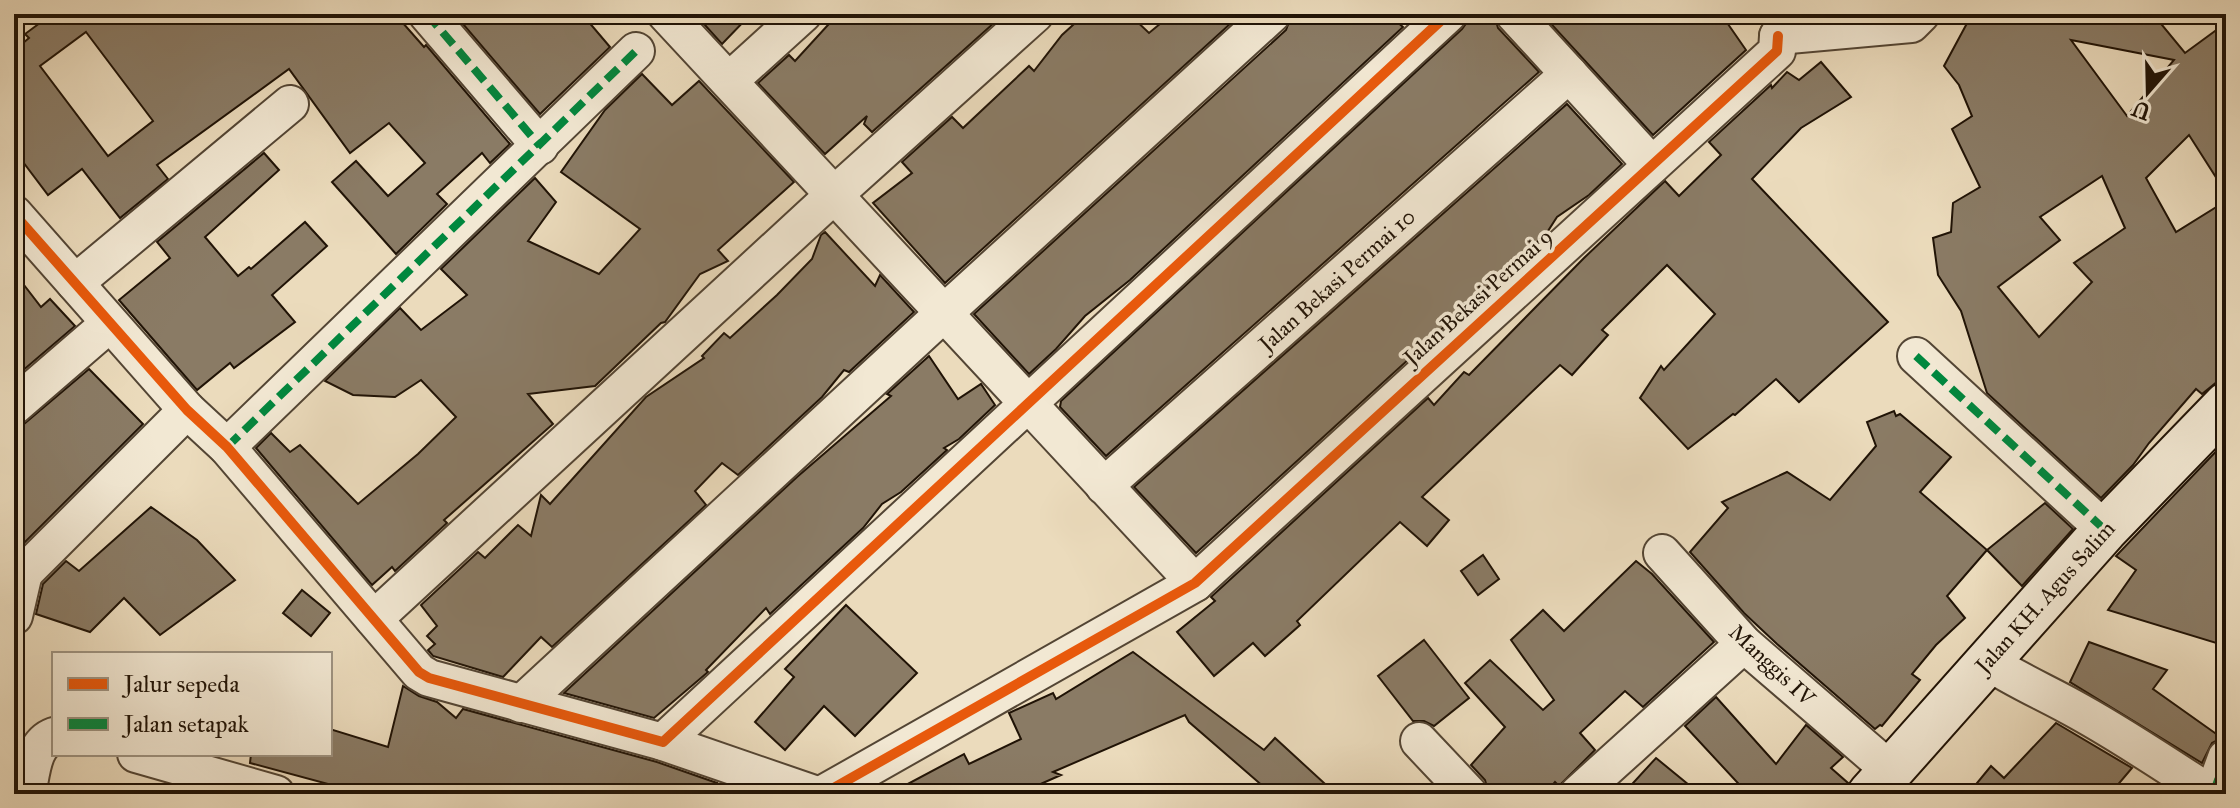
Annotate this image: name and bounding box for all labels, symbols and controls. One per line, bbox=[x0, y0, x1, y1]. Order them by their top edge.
north arrow bbox=[2108, 52, 2188, 132]
text: U bbox=[2128, 94, 2154, 126]
street label: Jalan Bekasi Permai 10 bbox=[1252, 203, 1421, 359]
street label: Jalan Bekasi Permai 9 bbox=[1396, 223, 1558, 372]
street label: Jalan KH. Agus Salim bbox=[1968, 515, 2121, 680]
street label: Manggis IV bbox=[1723, 618, 1822, 713]
legend bbox=[52, 652, 332, 756]
text: Jalur sepeda bbox=[121, 669, 240, 699]
text: Jalan setapak bbox=[121, 709, 250, 739]

